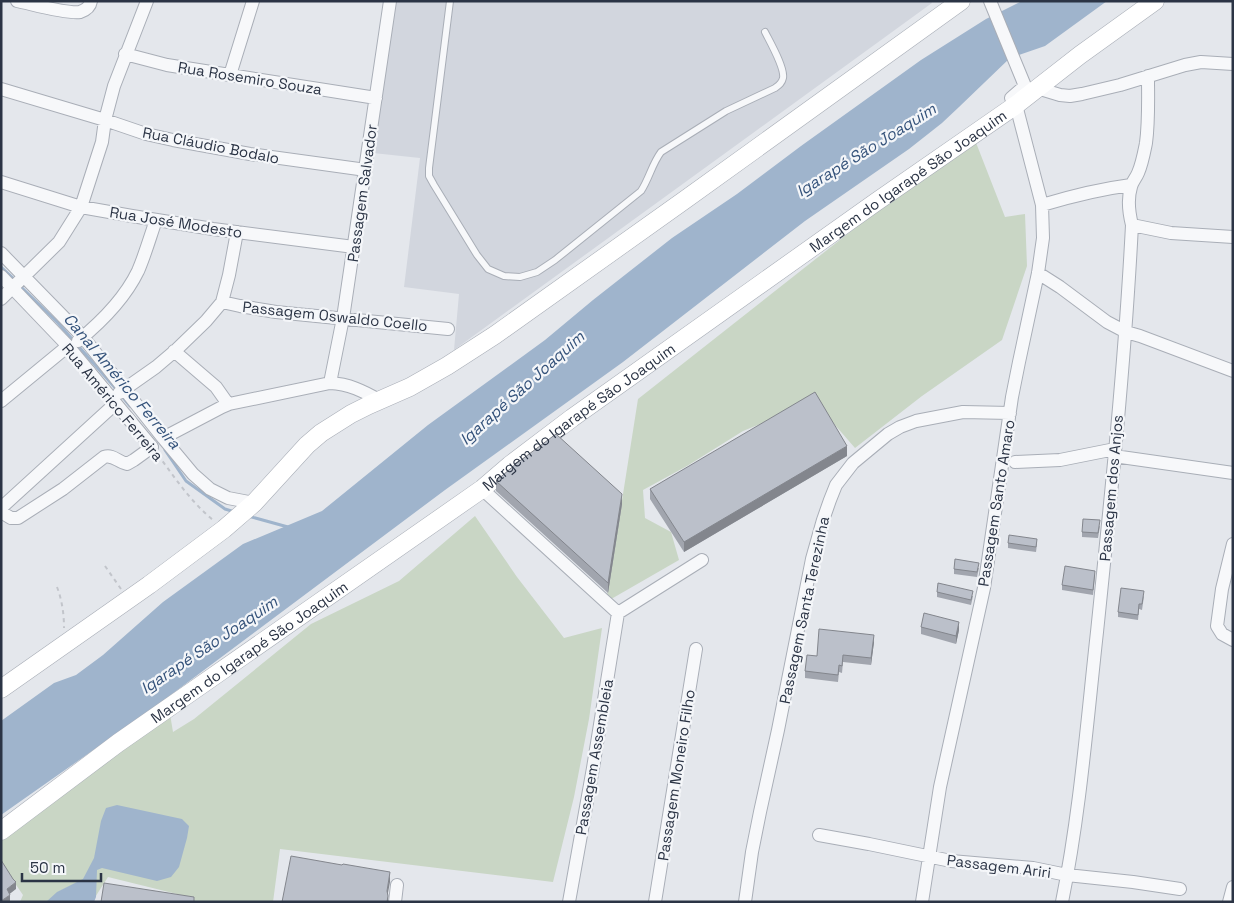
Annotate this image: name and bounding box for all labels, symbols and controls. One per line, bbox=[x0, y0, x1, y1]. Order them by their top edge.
street label: Rua Rosemiro Souza bbox=[177, 57, 324, 99]
water label: Igarapé São Joaquim bbox=[792, 98, 941, 201]
street label: Margem do Igarapé São Joaquim bbox=[805, 105, 1010, 256]
street label: Rua Cláudio Bodalo bbox=[141, 122, 281, 168]
street label: Passagem Salvador bbox=[343, 122, 381, 263]
street label: Rua José Modesto bbox=[108, 202, 244, 242]
street label: Passagem Oswaldo Coello bbox=[242, 297, 428, 335]
water label: Canal Américo Ferreira bbox=[59, 309, 186, 454]
water label: Igarapé São Joaquim bbox=[455, 326, 590, 450]
street label: Margem do Igarapé São Joaquim bbox=[478, 338, 679, 494]
street label: Rua Américo Ferreira bbox=[58, 339, 168, 465]
street label: Passagem dos Anjos bbox=[1095, 414, 1127, 562]
street label: Passagem Santo Amaro bbox=[973, 418, 1019, 588]
street label: Passagem Santa Terezinha bbox=[775, 514, 833, 706]
street label: Margem do Igarapé São Joaquim bbox=[147, 576, 351, 727]
water label: Igarapé São Joaquim bbox=[137, 591, 283, 699]
street label: Passagem Assembleia bbox=[571, 677, 617, 837]
street label: Passagem Moneiro Filho bbox=[653, 688, 699, 862]
scale bar bbox=[22, 850, 101, 882]
street label: Passagem Ariri bbox=[946, 850, 1052, 882]
text: 50 m bbox=[30, 858, 65, 877]

